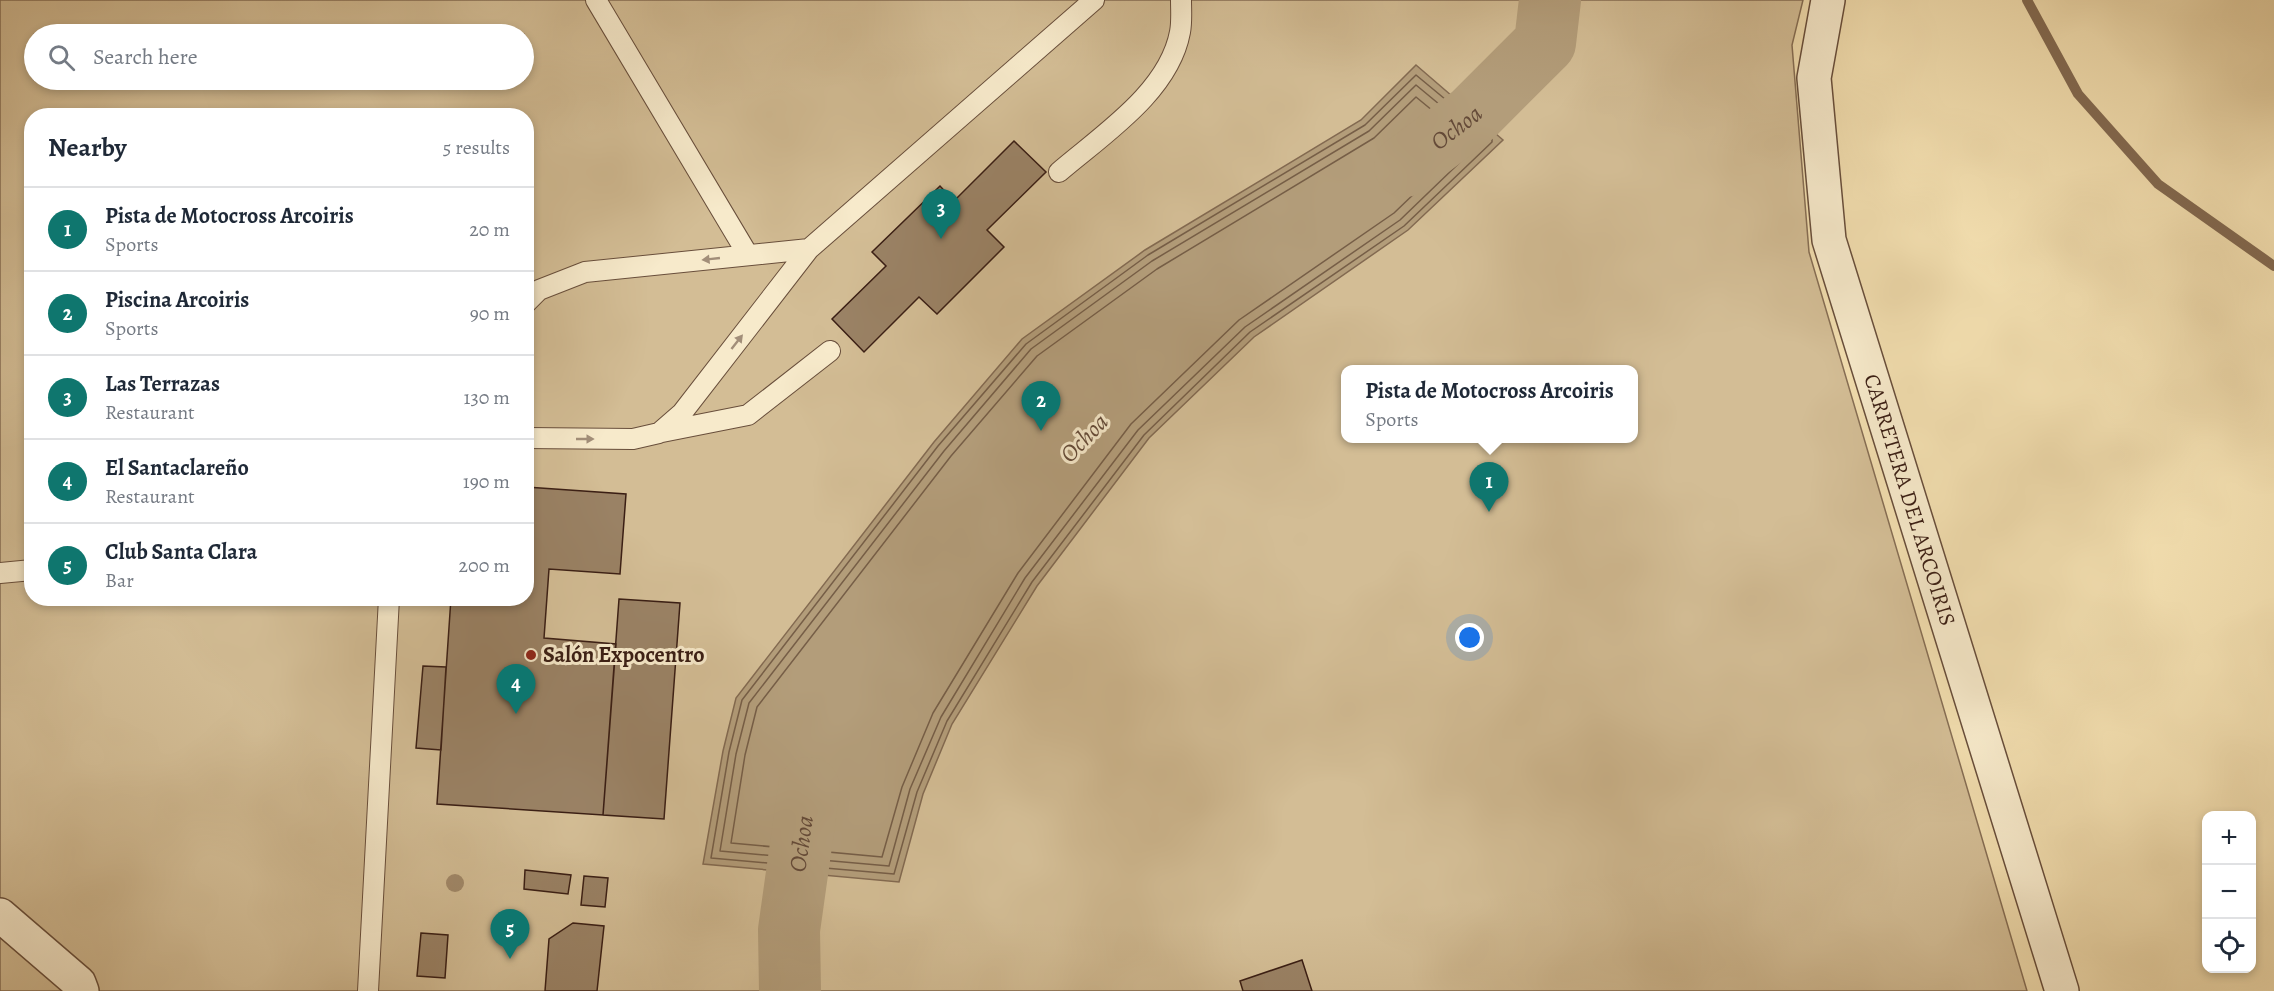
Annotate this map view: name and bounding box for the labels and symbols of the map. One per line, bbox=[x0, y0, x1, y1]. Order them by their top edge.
water label: Ochoa bbox=[1424, 98, 1490, 157]
pin: 3 bbox=[922, 190, 960, 239]
one-way arrow bbox=[702, 254, 721, 264]
one-way arrow bbox=[731, 335, 743, 351]
street label: CARRETERA DEL ARCOIRIS bbox=[1856, 370, 1963, 629]
pin: 2 bbox=[1022, 382, 1060, 431]
water label: Ochoa bbox=[1053, 406, 1115, 470]
one-way arrow bbox=[575, 434, 594, 444]
pin: 1 bbox=[1470, 462, 1508, 512]
your location bbox=[1455, 623, 1484, 652]
place label: Salón Expocentro bbox=[543, 640, 705, 670]
marker: Salón Expocentro bbox=[524, 648, 538, 662]
pin: 4 bbox=[496, 664, 536, 714]
water label: Ochoa bbox=[781, 813, 821, 874]
pin: 5 bbox=[490, 910, 530, 959]

